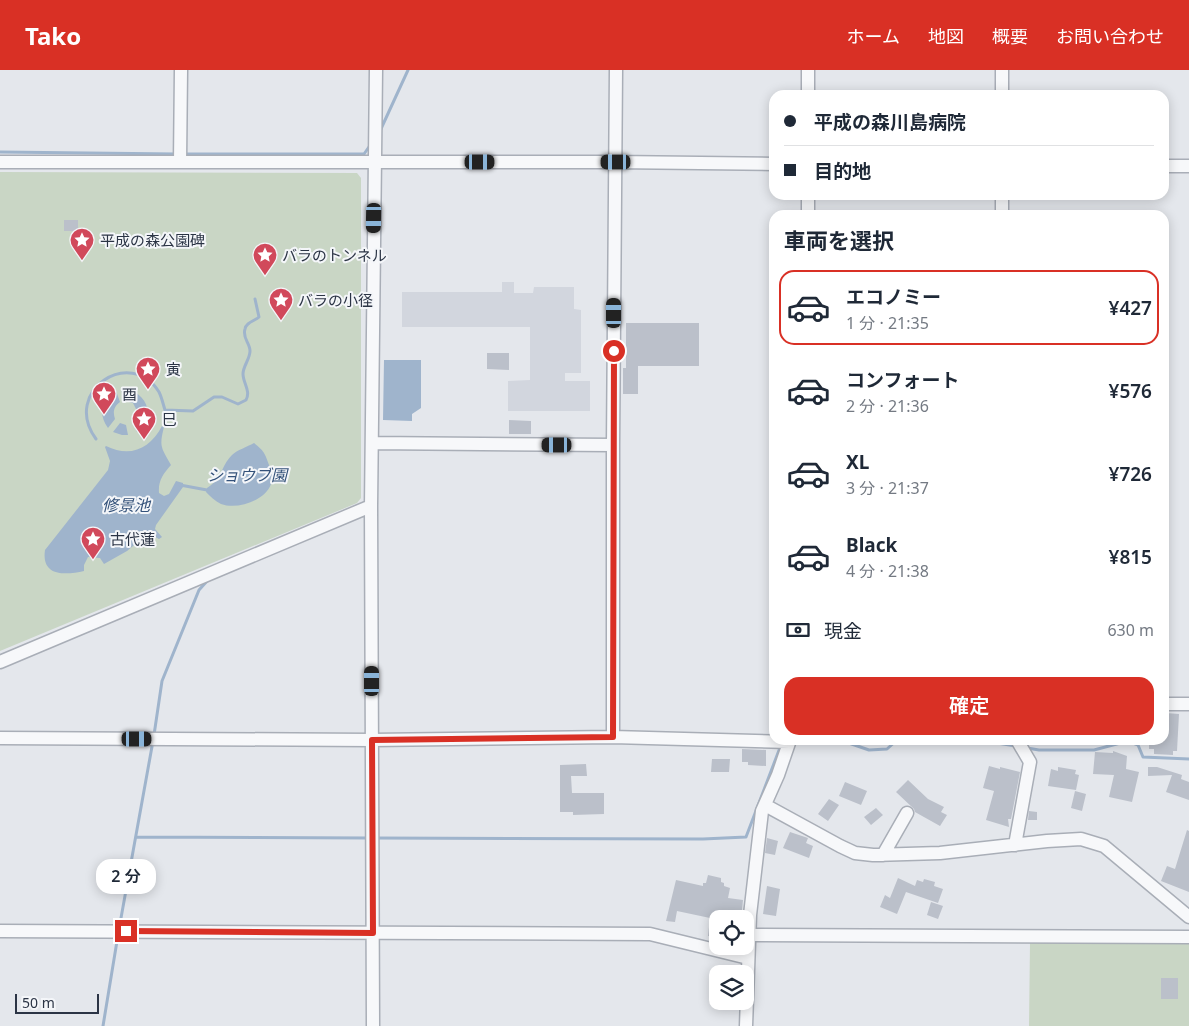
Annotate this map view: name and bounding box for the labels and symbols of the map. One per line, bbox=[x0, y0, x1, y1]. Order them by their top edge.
car bbox=[465, 155, 495, 170]
car bbox=[601, 155, 631, 170]
car bbox=[366, 203, 381, 233]
place icon: 平成の森公園碑 bbox=[69, 227, 95, 261]
place label: 平成の森公園碑 bbox=[100, 230, 205, 250]
place icon: バラのトンネル bbox=[252, 242, 278, 276]
place label: バラのトンネル bbox=[282, 245, 387, 265]
place icon: バラの小径 bbox=[268, 287, 294, 321]
place label: バラの小径 bbox=[298, 290, 373, 310]
car bbox=[606, 298, 621, 328]
route start bbox=[603, 340, 625, 362]
place icon: 寅 bbox=[135, 356, 161, 390]
place label: 寅 bbox=[166, 359, 181, 379]
place icon: 酉 bbox=[91, 381, 117, 415]
place label: 酉 bbox=[122, 384, 137, 404]
place icon: 巳 bbox=[131, 406, 157, 440]
place label: 巳 bbox=[162, 409, 177, 429]
car bbox=[542, 438, 572, 453]
water label: ショウブ園 bbox=[207, 464, 289, 486]
water label: 修景池 bbox=[102, 494, 152, 516]
place icon: 古代蓮 bbox=[80, 526, 106, 560]
place label: 古代蓮 bbox=[110, 529, 155, 549]
car bbox=[364, 666, 379, 696]
car bbox=[122, 732, 152, 747]
callout: 2 分 bbox=[96, 858, 156, 894]
route end bbox=[115, 920, 137, 942]
scale bar bbox=[15, 991, 99, 1014]

